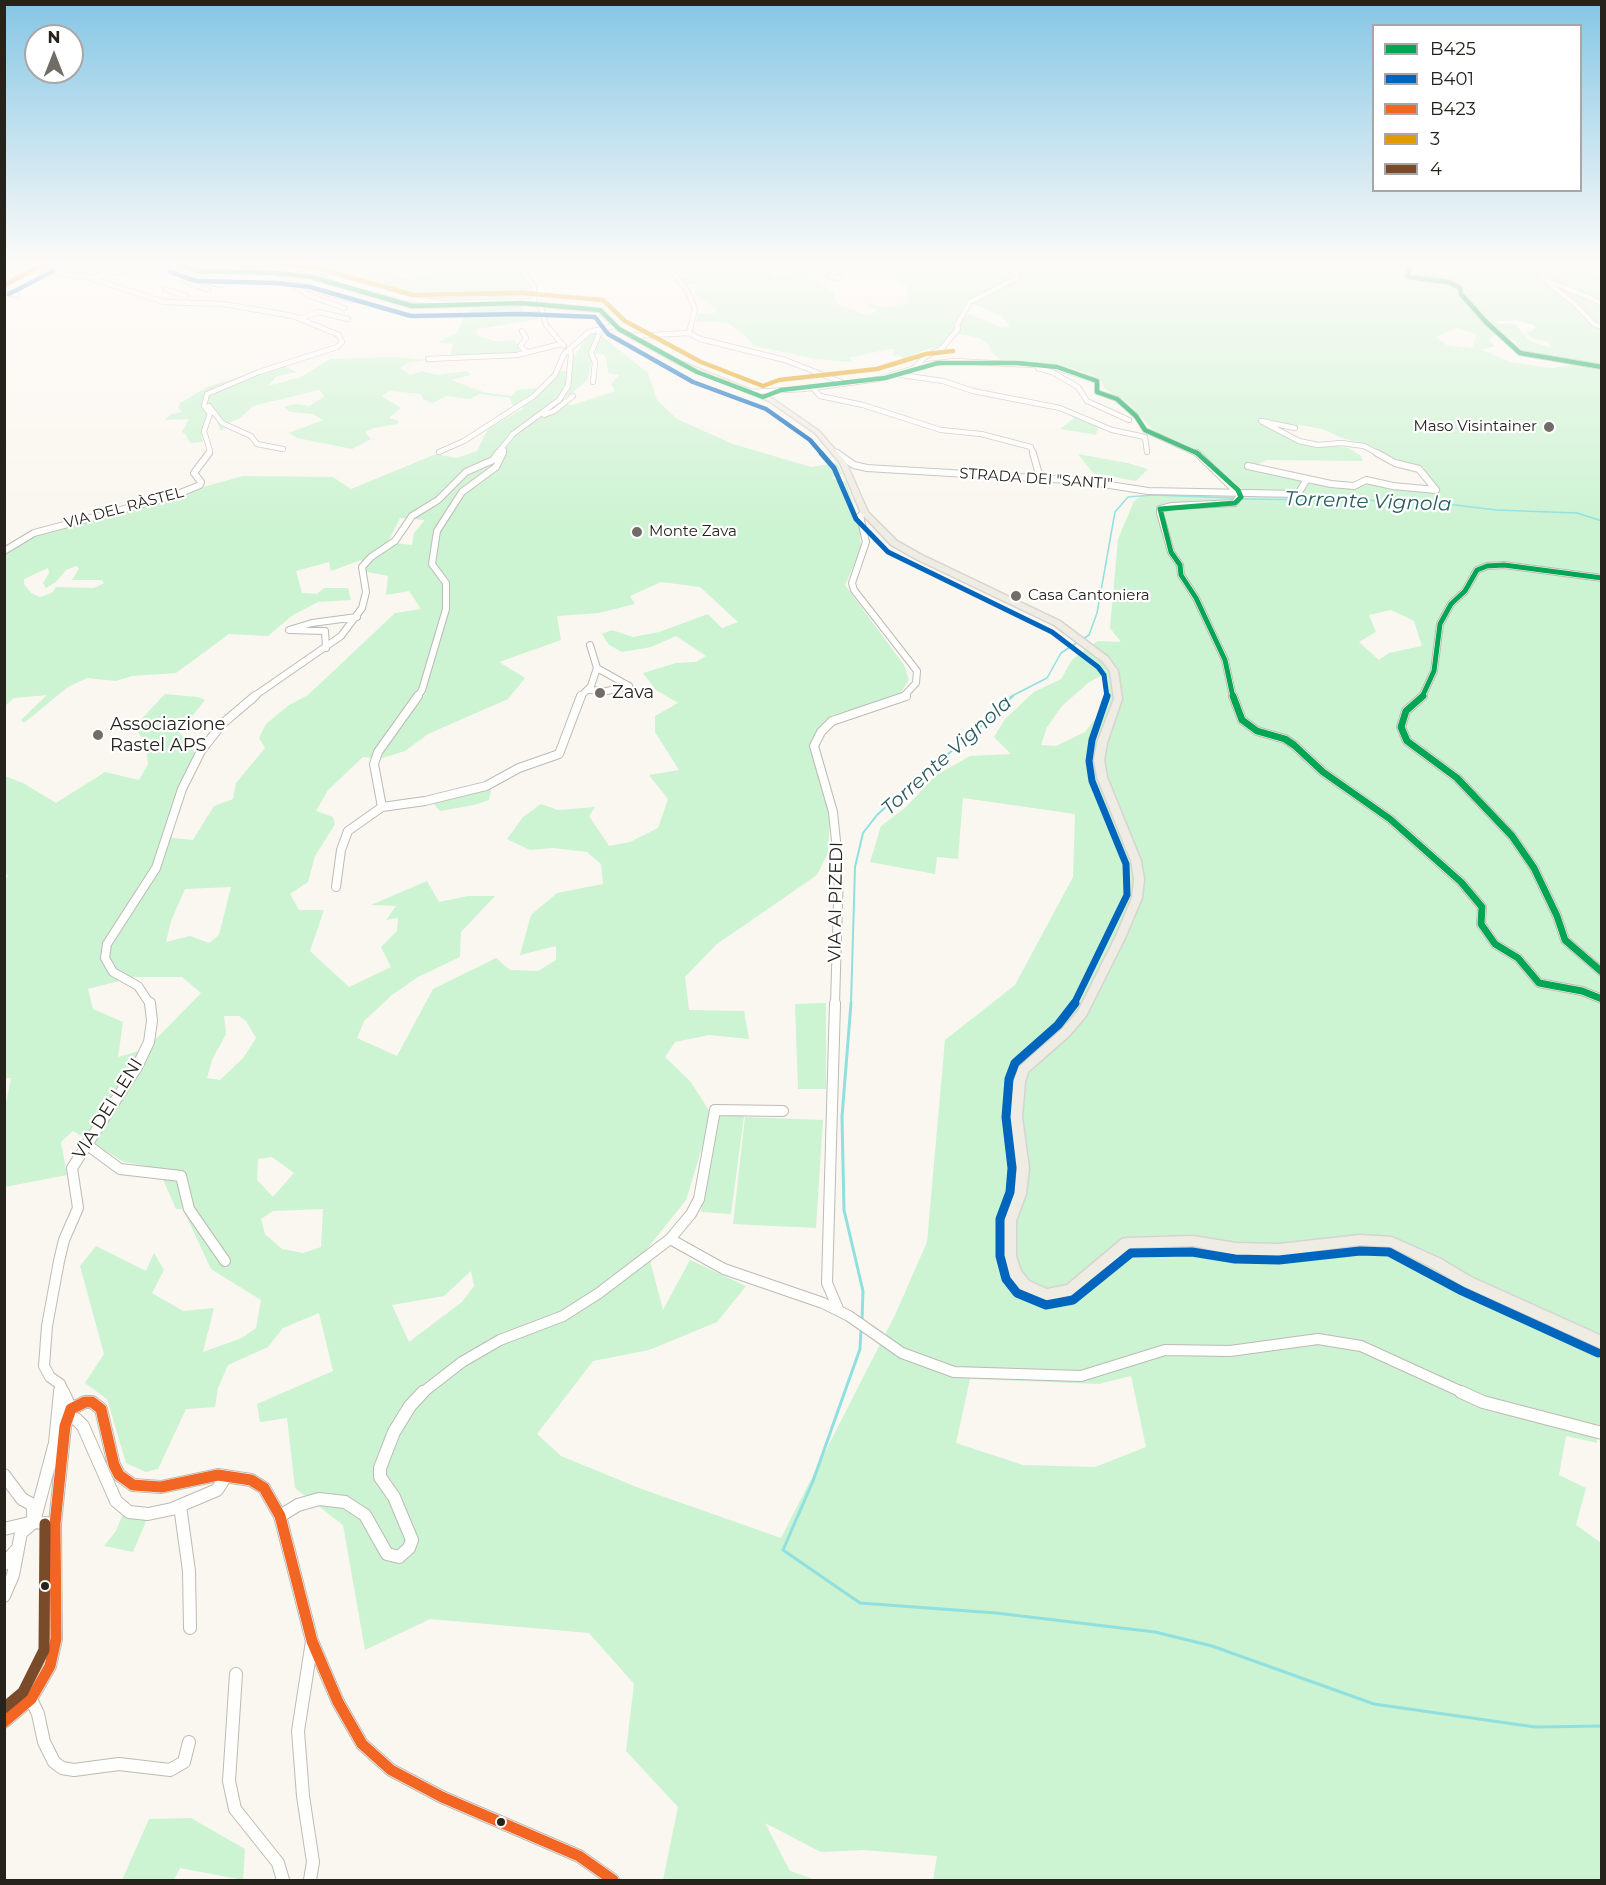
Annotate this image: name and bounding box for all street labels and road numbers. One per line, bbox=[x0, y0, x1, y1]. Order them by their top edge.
street label: STRADA DEI "SANTI" bbox=[959, 465, 1113, 493]
street label: VIA DEL RÀSTEL bbox=[62, 483, 186, 533]
street label: VIA AI PIZEDI bbox=[824, 841, 848, 963]
street label: VIA DEI LENI bbox=[68, 1054, 148, 1164]

